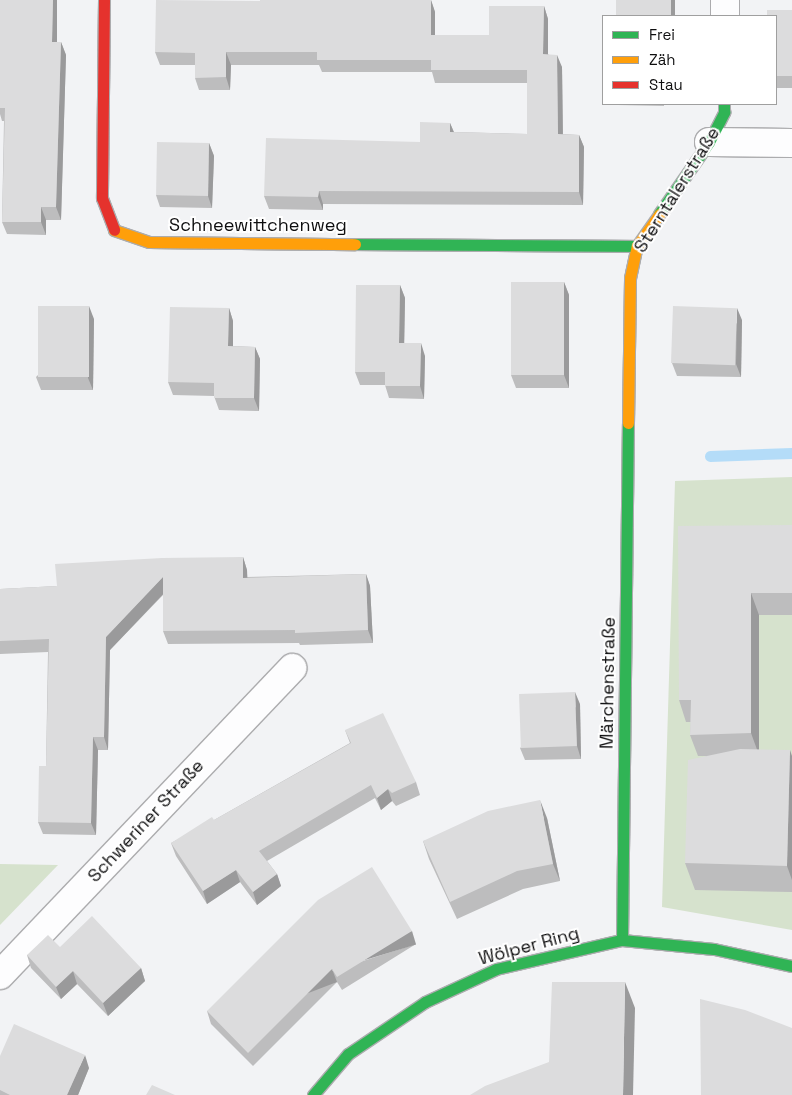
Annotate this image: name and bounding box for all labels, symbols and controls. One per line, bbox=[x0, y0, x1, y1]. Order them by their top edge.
legend bbox=[602, 15, 777, 105]
text: Frei bbox=[649, 25, 675, 44]
text: Zäh bbox=[649, 50, 675, 69]
text: Stau bbox=[649, 75, 683, 94]
street label: Sterntalerstraße bbox=[630, 123, 724, 257]
street label: Schneewittchenweg bbox=[169, 214, 347, 236]
street label: Märchenstraße bbox=[596, 617, 620, 749]
street label: Schweriner Straße bbox=[84, 755, 208, 887]
street label: Wölper Ring bbox=[476, 922, 582, 970]

